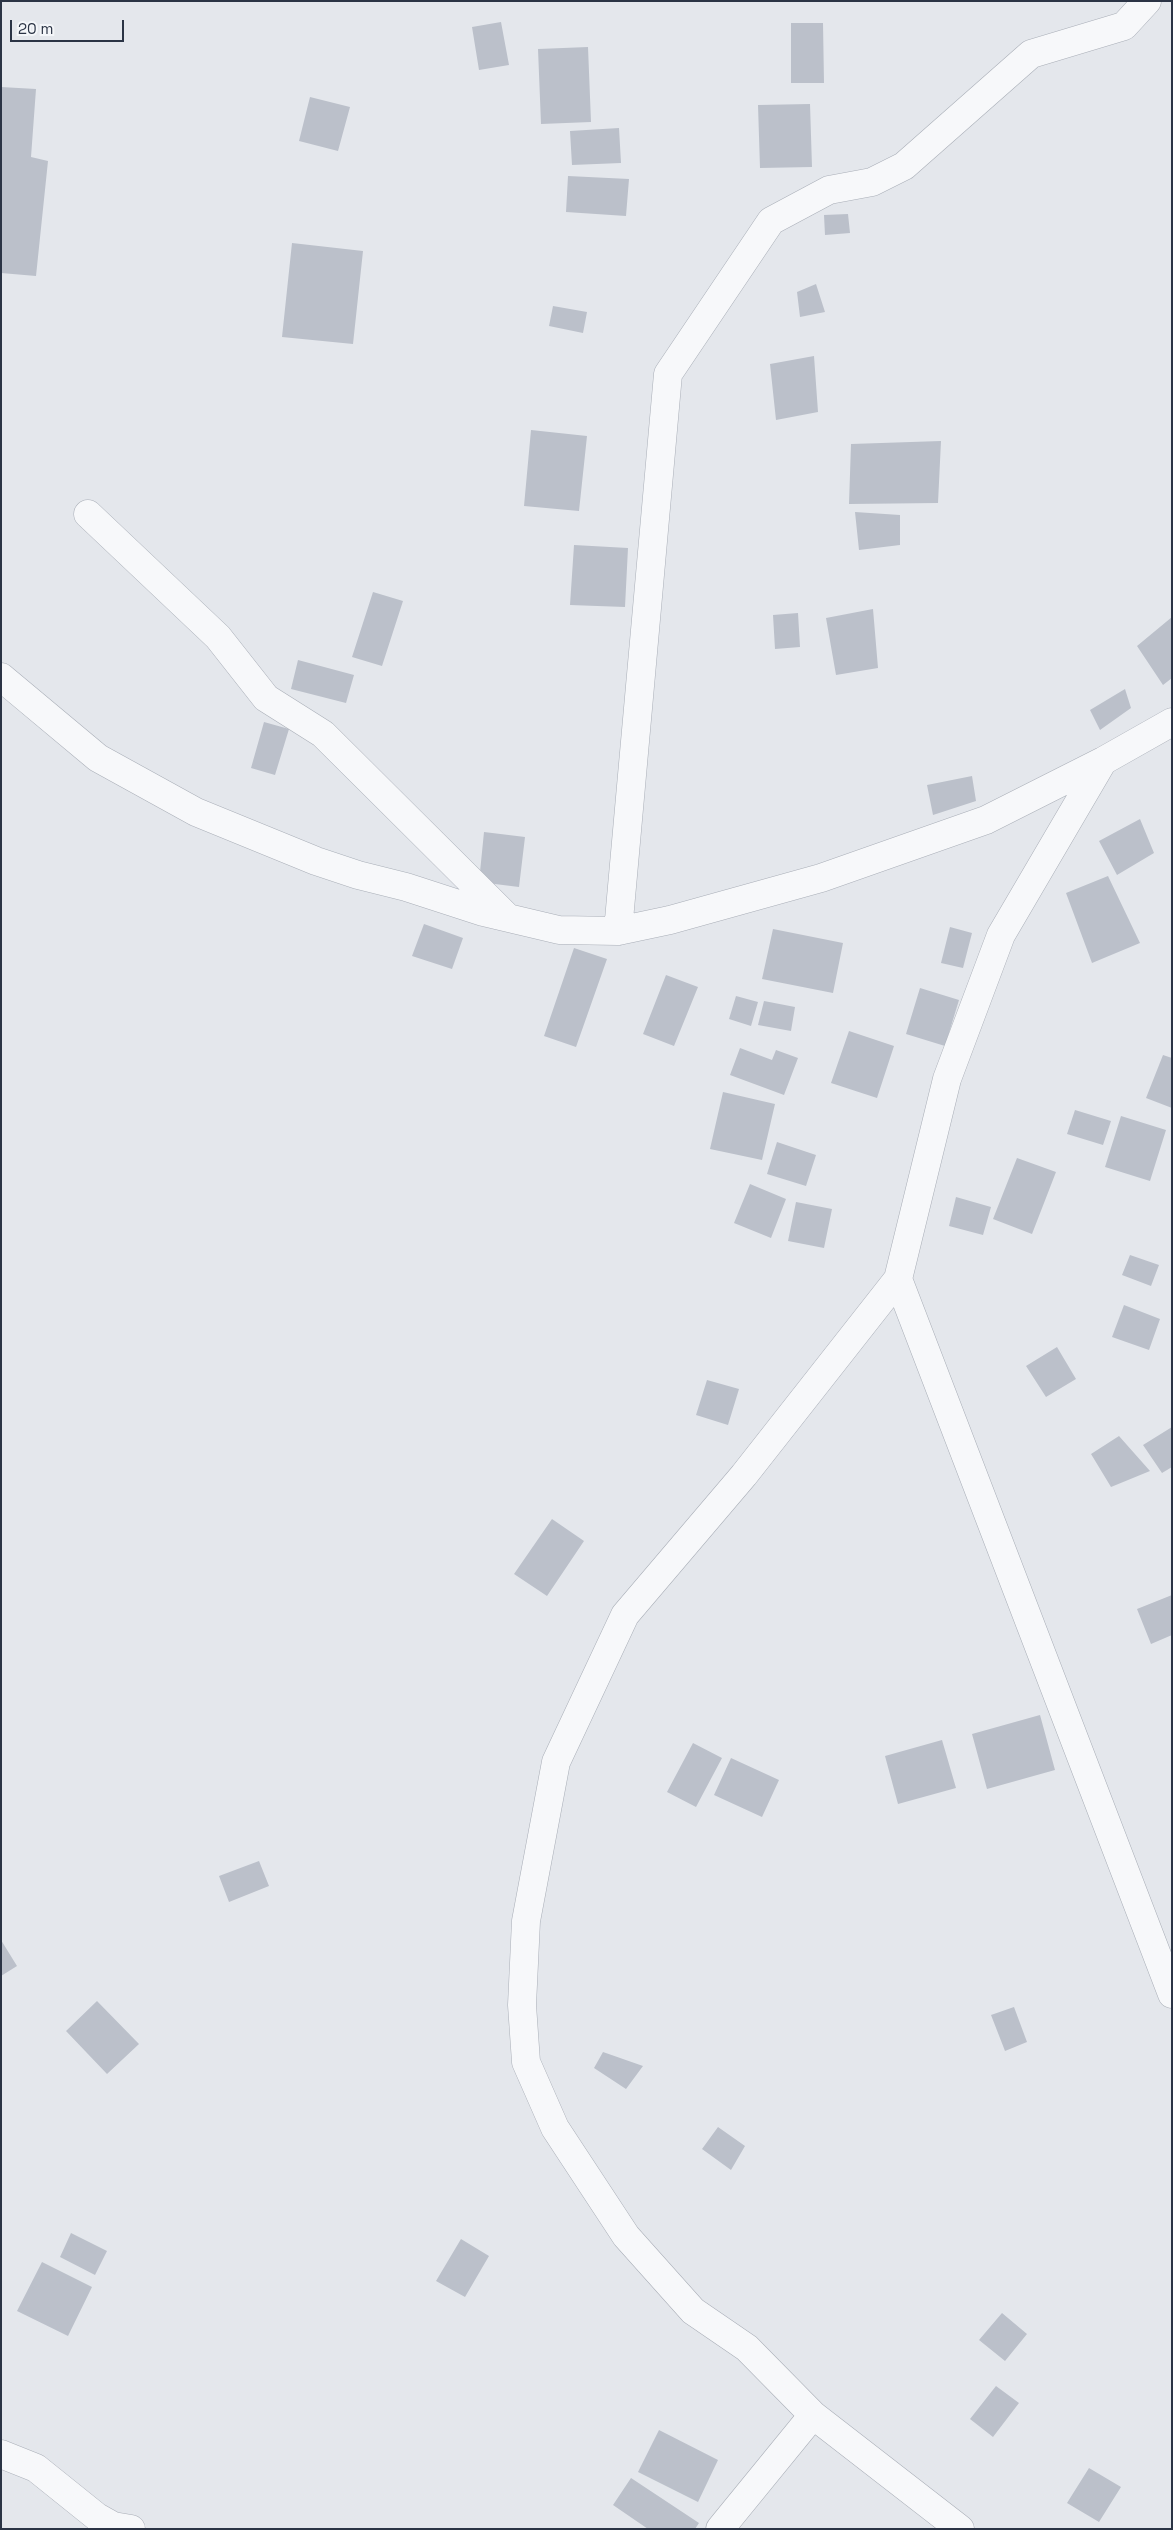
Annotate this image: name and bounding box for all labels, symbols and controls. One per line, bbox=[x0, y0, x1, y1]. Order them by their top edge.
scale bar bbox=[12, 10, 126, 42]
text: 20 m bbox=[18, 19, 53, 38]

